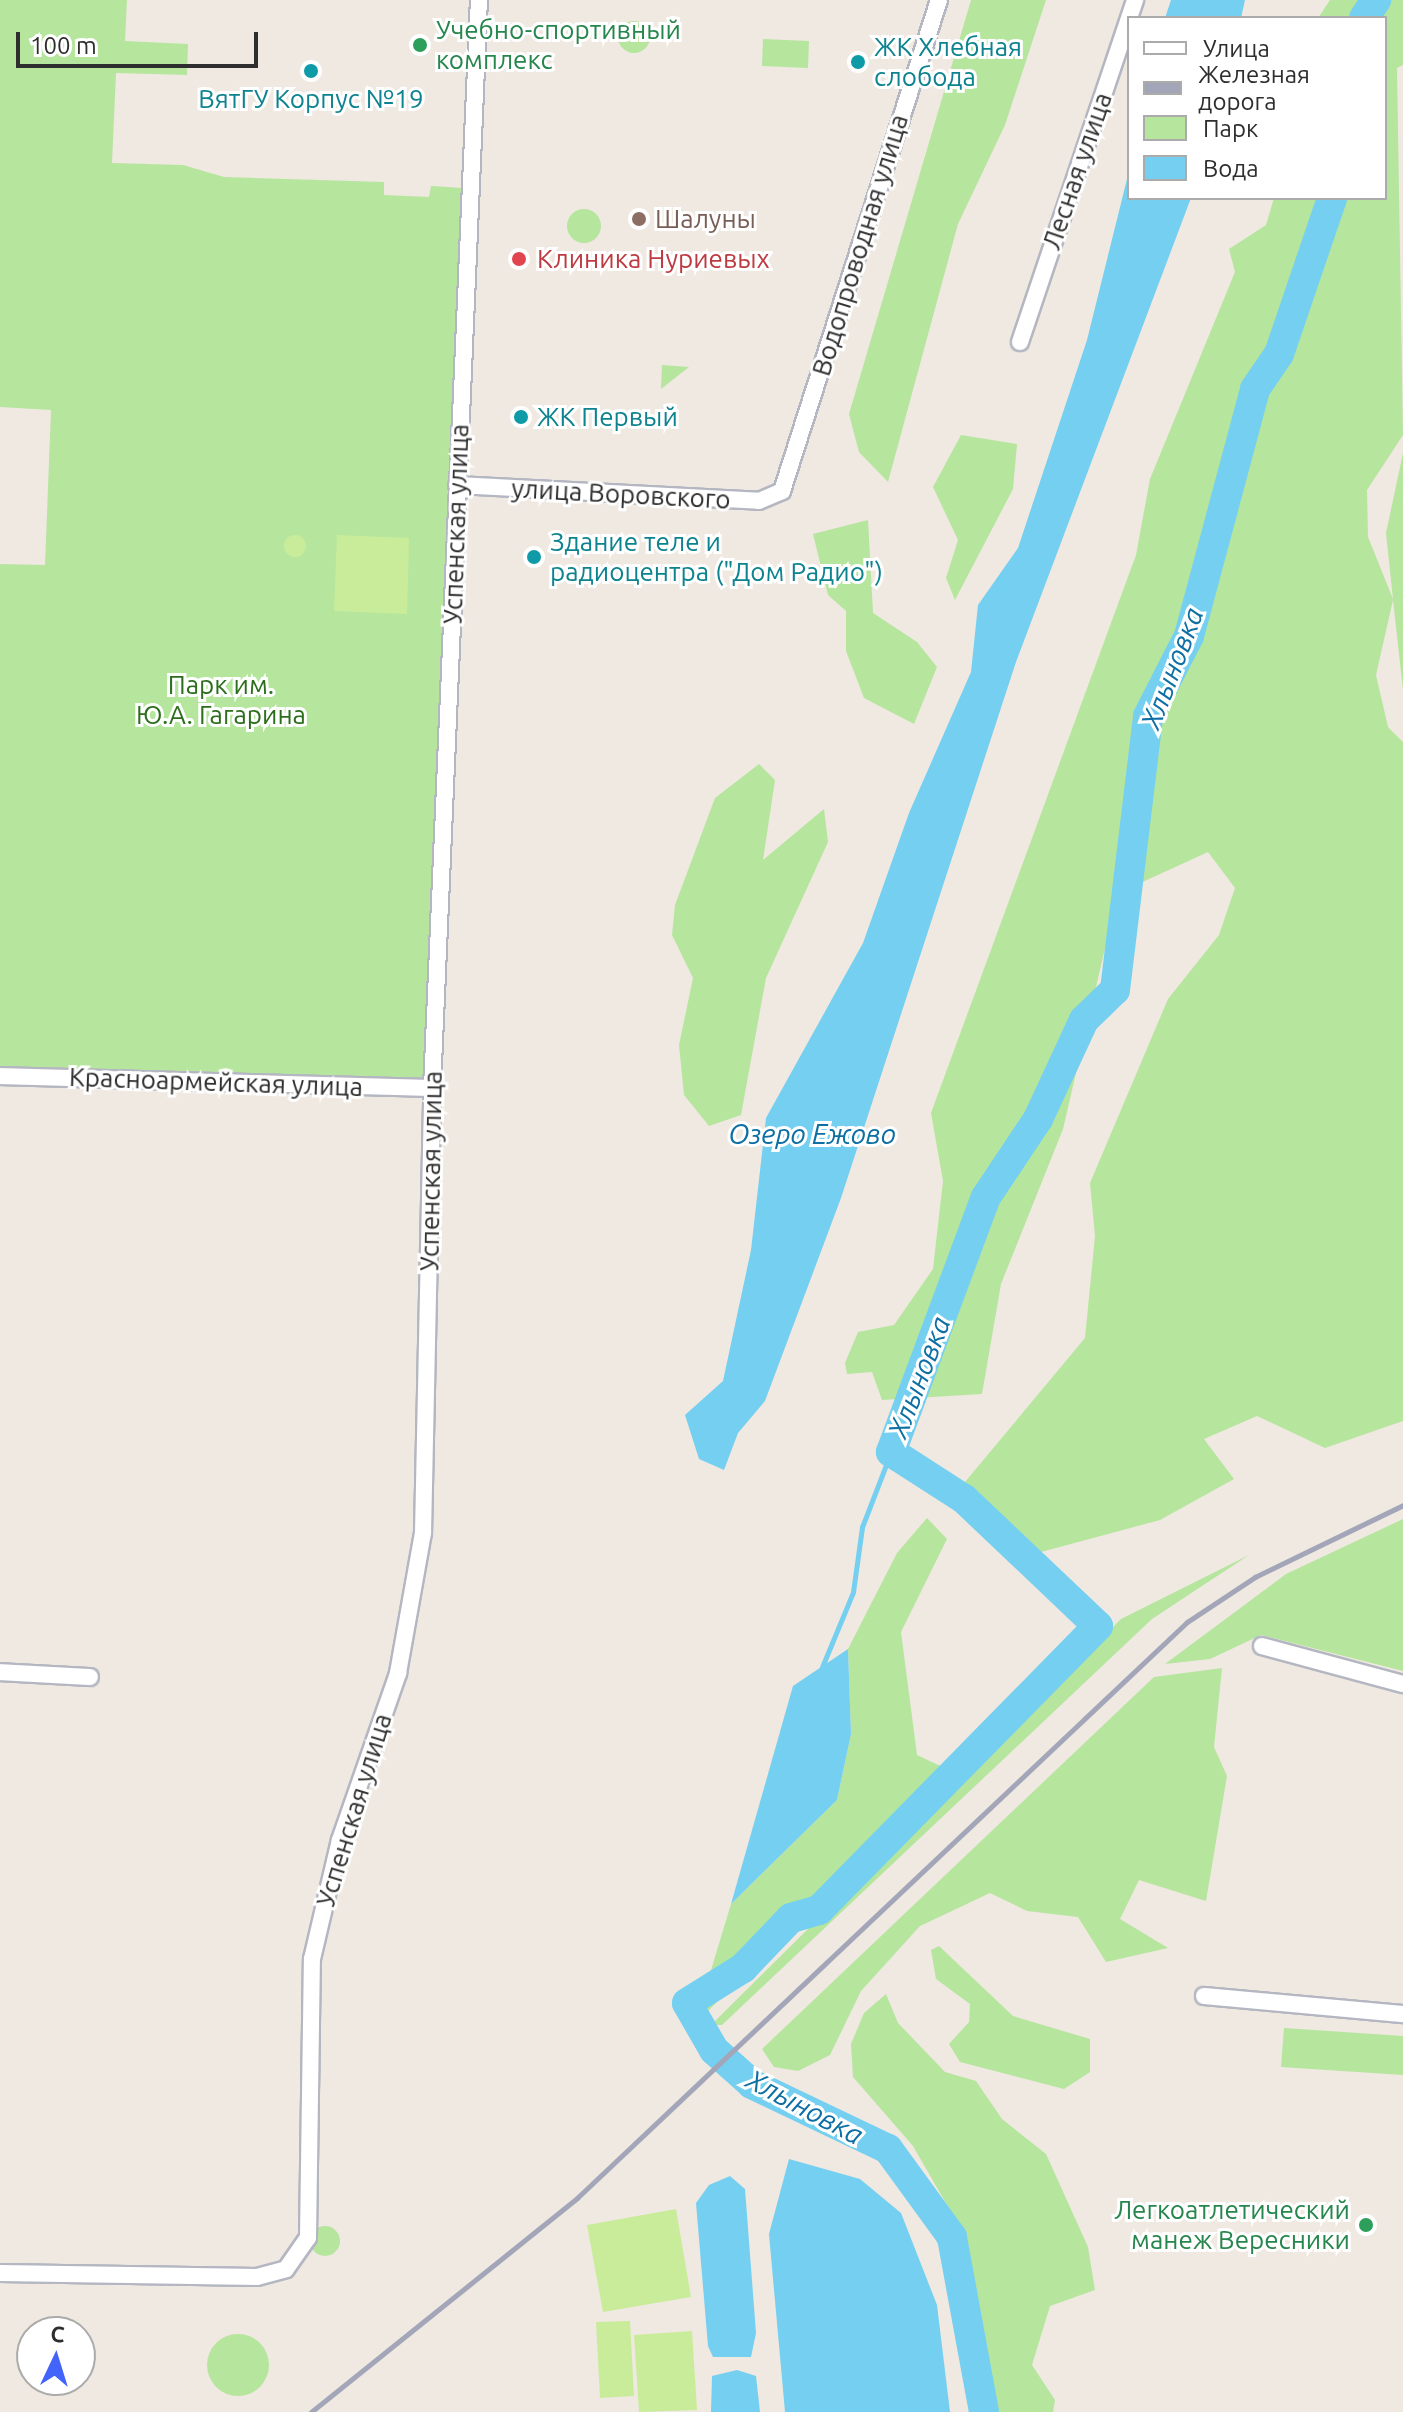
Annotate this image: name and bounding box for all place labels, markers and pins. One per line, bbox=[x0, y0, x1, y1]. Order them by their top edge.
place label: Учебно-спортивный комплекс bbox=[436, 14, 681, 76]
place label: ЖК Хлебная слобода bbox=[874, 31, 1022, 92]
marker: Учебно-спортивный комплекс bbox=[411, 36, 429, 54]
marker: ЖК Хлебная слобода bbox=[849, 53, 867, 71]
marker: ВятГУ Корпус №19 bbox=[302, 62, 320, 80]
place label: ВятГУ Корпус №19 bbox=[198, 83, 424, 115]
place label: Шалуны bbox=[655, 203, 756, 235]
marker: Шалуны bbox=[630, 210, 648, 228]
place label: Клиника Нуриевых bbox=[537, 243, 770, 275]
marker: Клиника Нуриевых bbox=[508, 248, 530, 270]
place label: ЖК Первый bbox=[537, 401, 678, 433]
marker: ЖК Первый bbox=[512, 408, 530, 426]
place label: Здание теле и радиоцентра ("Дом Радио") bbox=[550, 526, 883, 588]
marker: Здание теле и радиоцентра ("Дом Радио") bbox=[525, 548, 543, 566]
place label: Легкоатлетический манеж Вересники bbox=[1114, 2194, 1350, 2256]
marker: Легкоатлетический манеж Вересники bbox=[1357, 2216, 1375, 2234]

